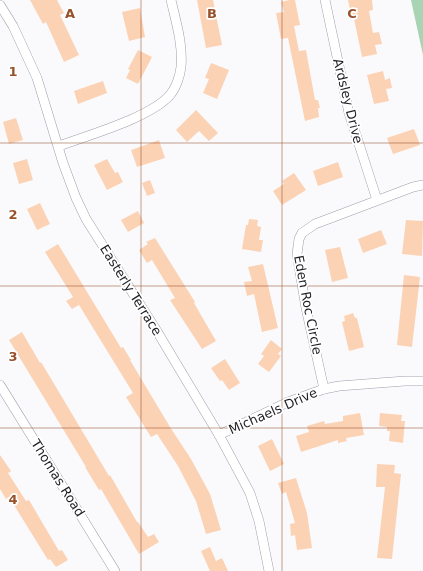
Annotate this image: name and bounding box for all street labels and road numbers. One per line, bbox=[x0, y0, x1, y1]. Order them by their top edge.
street label: Ardsley Drive bbox=[330, 57, 366, 145]
street label: Easterly Terrace bbox=[97, 242, 165, 338]
street label: Eden Roc Circle bbox=[291, 254, 325, 356]
street label: Michaels Drive bbox=[226, 385, 320, 437]
street label: Thomas Road bbox=[28, 436, 88, 519]

